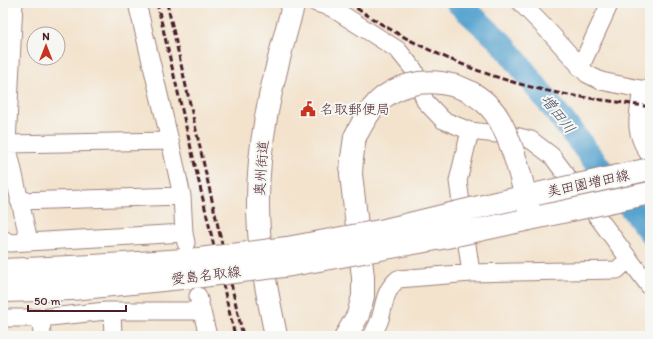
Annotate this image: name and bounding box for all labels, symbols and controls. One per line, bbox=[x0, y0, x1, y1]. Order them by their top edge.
north arrow bbox=[26, 26, 66, 66]
text: N bbox=[42, 30, 50, 43]
water label: 増田川 bbox=[537, 91, 579, 137]
public building icon: 名取郵便局 bbox=[299, 100, 317, 118]
place label: 名取郵便局 bbox=[320, 101, 390, 118]
street label: 奥州街道 bbox=[251, 140, 272, 197]
street label: 美田園増田線 bbox=[545, 166, 631, 201]
street label: 愛島名取線 bbox=[170, 263, 242, 288]
scale bar bbox=[28, 287, 126, 313]
text: 50 m bbox=[34, 294, 60, 308]

